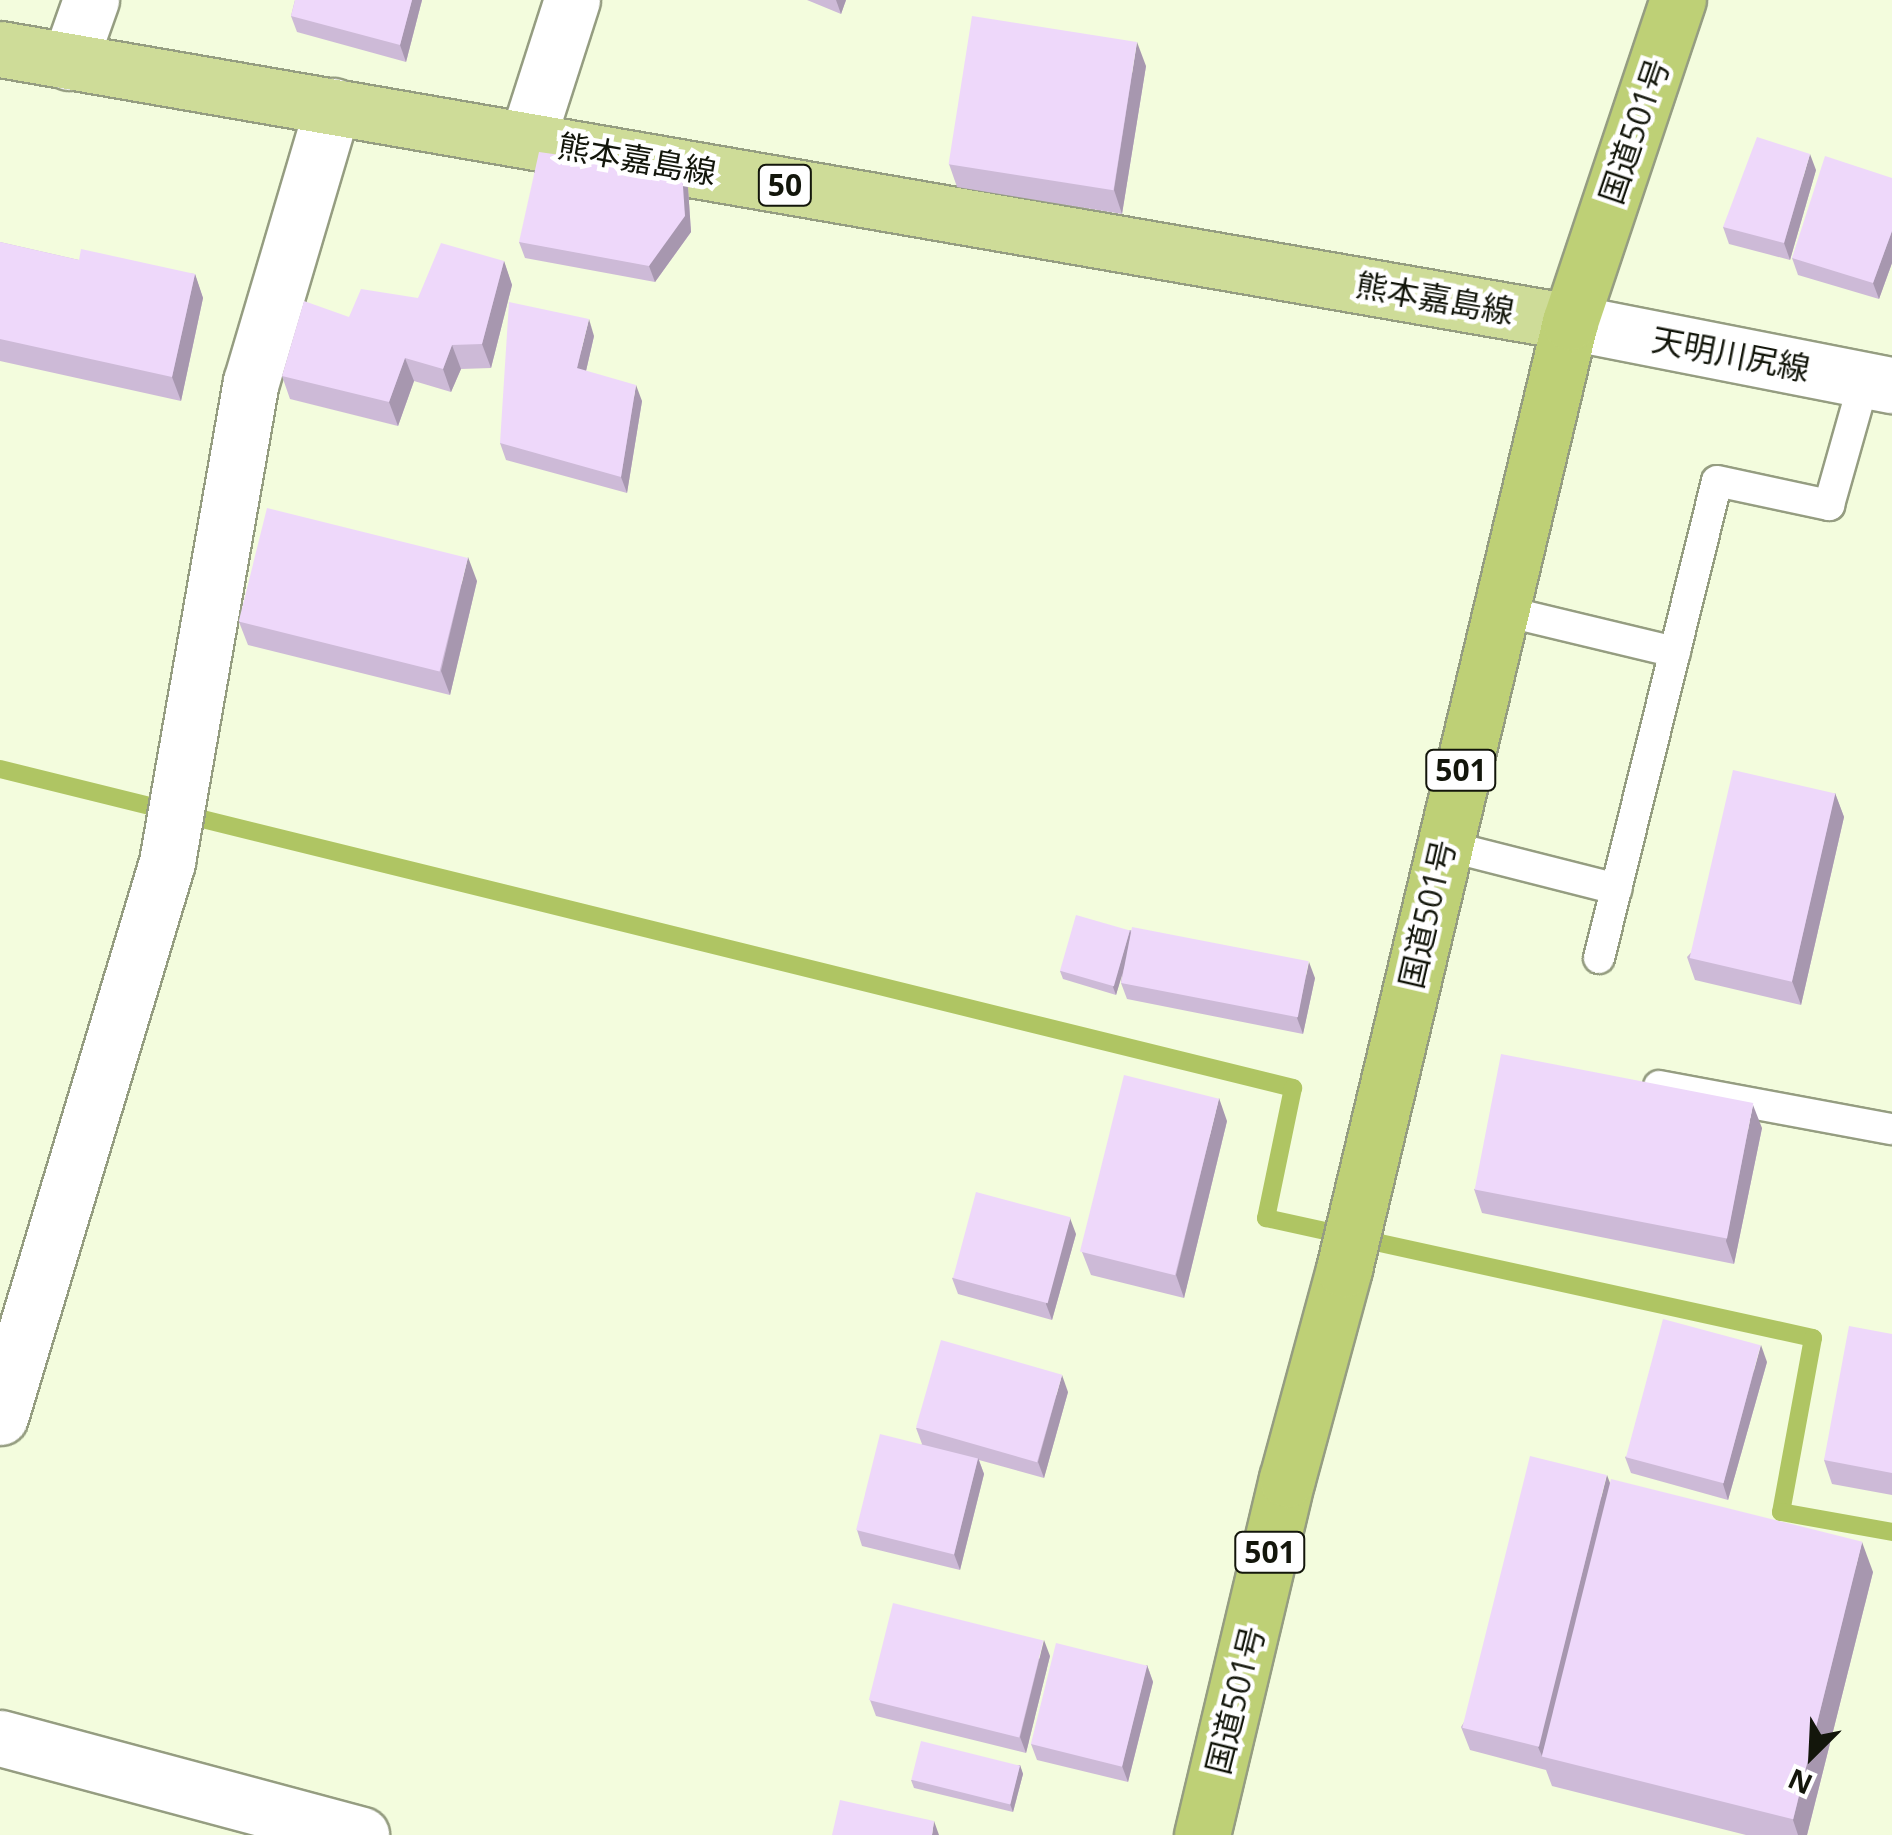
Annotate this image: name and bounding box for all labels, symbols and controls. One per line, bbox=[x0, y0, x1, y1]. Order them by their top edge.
street label: 国道501号 bbox=[1591, 53, 1677, 209]
street label: 熊本嘉島線 bbox=[555, 126, 719, 192]
road number: 50 bbox=[758, 160, 812, 210]
street label: 熊本嘉島線 bbox=[1353, 265, 1517, 331]
street label: 天明川尻線 bbox=[1649, 320, 1813, 388]
road number: 501 bbox=[1424, 745, 1498, 795]
street label: 国道501号 bbox=[1391, 836, 1463, 992]
road number: 501 bbox=[1232, 1527, 1308, 1577]
street label: 国道501号 bbox=[1198, 1622, 1272, 1778]
north arrow bbox=[1762, 1705, 1862, 1805]
text: N bbox=[1782, 1760, 1818, 1804]

